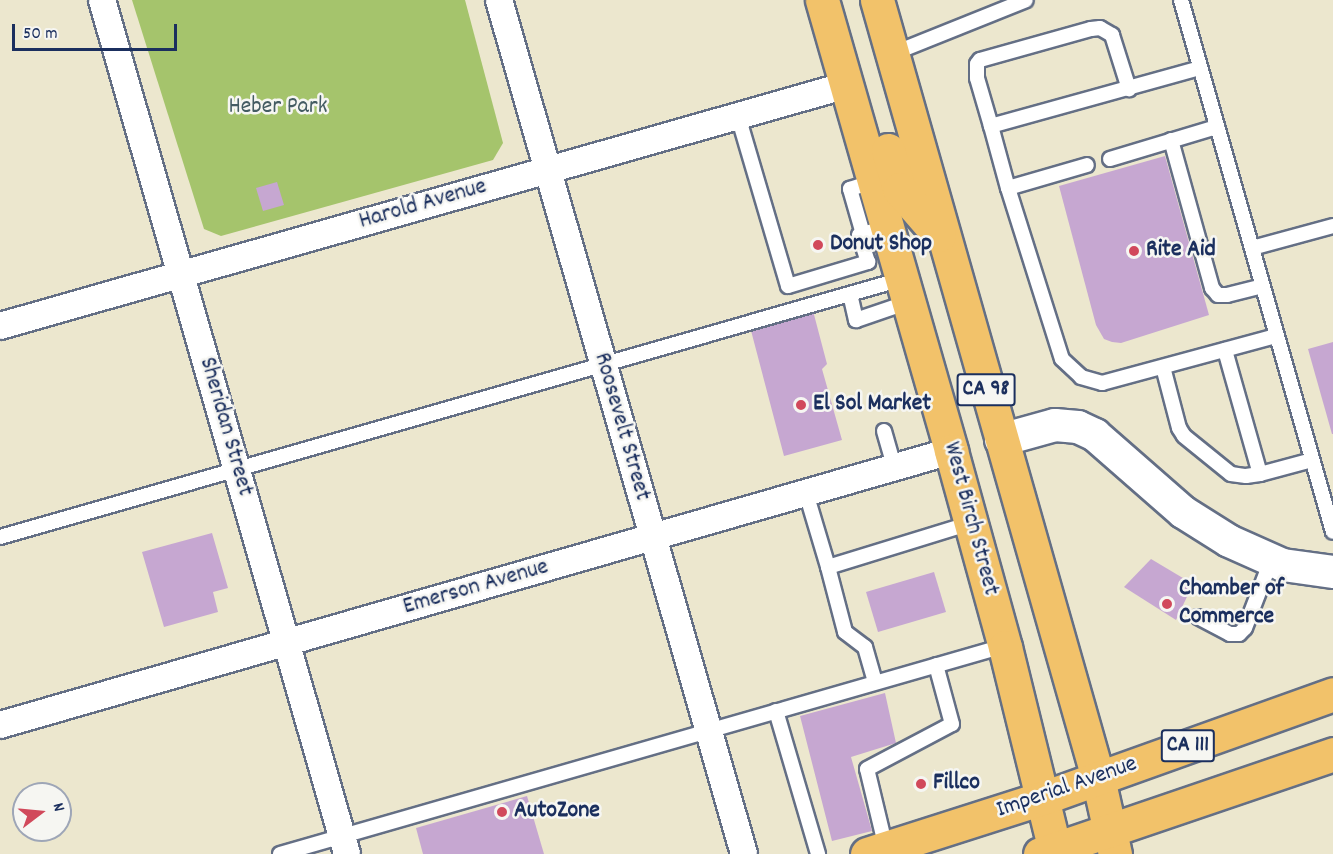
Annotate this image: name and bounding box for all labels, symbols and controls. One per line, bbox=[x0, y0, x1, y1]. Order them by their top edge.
scale bar bbox=[15, 12, 180, 50]
text: 50 m bbox=[23, 22, 58, 47]
park label: Heber Park bbox=[228, 94, 328, 122]
street label: Harold Avenue bbox=[356, 173, 490, 237]
place label: Donut Shop bbox=[830, 231, 932, 259]
place label: Rite Aid bbox=[1146, 237, 1216, 265]
marker: Donut Shop bbox=[811, 238, 825, 252]
marker: Rite Aid bbox=[1127, 244, 1141, 258]
street label: Roosevelt Street bbox=[586, 350, 656, 504]
street label: Sheridan Street bbox=[191, 354, 259, 500]
road number: CA 98 bbox=[956, 371, 1016, 409]
place label: El Sol Market bbox=[813, 391, 931, 419]
marker: El Sol Market bbox=[794, 398, 808, 412]
street label: West Birch Street bbox=[936, 439, 1004, 599]
street label: Emerson Avenue bbox=[400, 554, 552, 622]
place label: Chamber of Commerce bbox=[1179, 576, 1284, 632]
marker: Chamber of Commerce bbox=[1160, 597, 1174, 611]
road number: CA 111 bbox=[1160, 727, 1216, 765]
street label: Imperial Avenue bbox=[993, 750, 1141, 826]
place label: Fillco bbox=[933, 770, 980, 798]
marker: Fillco bbox=[914, 777, 928, 791]
north arrow bbox=[12, 782, 72, 842]
place label: AutoZone bbox=[514, 798, 600, 826]
text: N bbox=[46, 800, 70, 814]
marker: AutoZone bbox=[495, 805, 509, 819]

